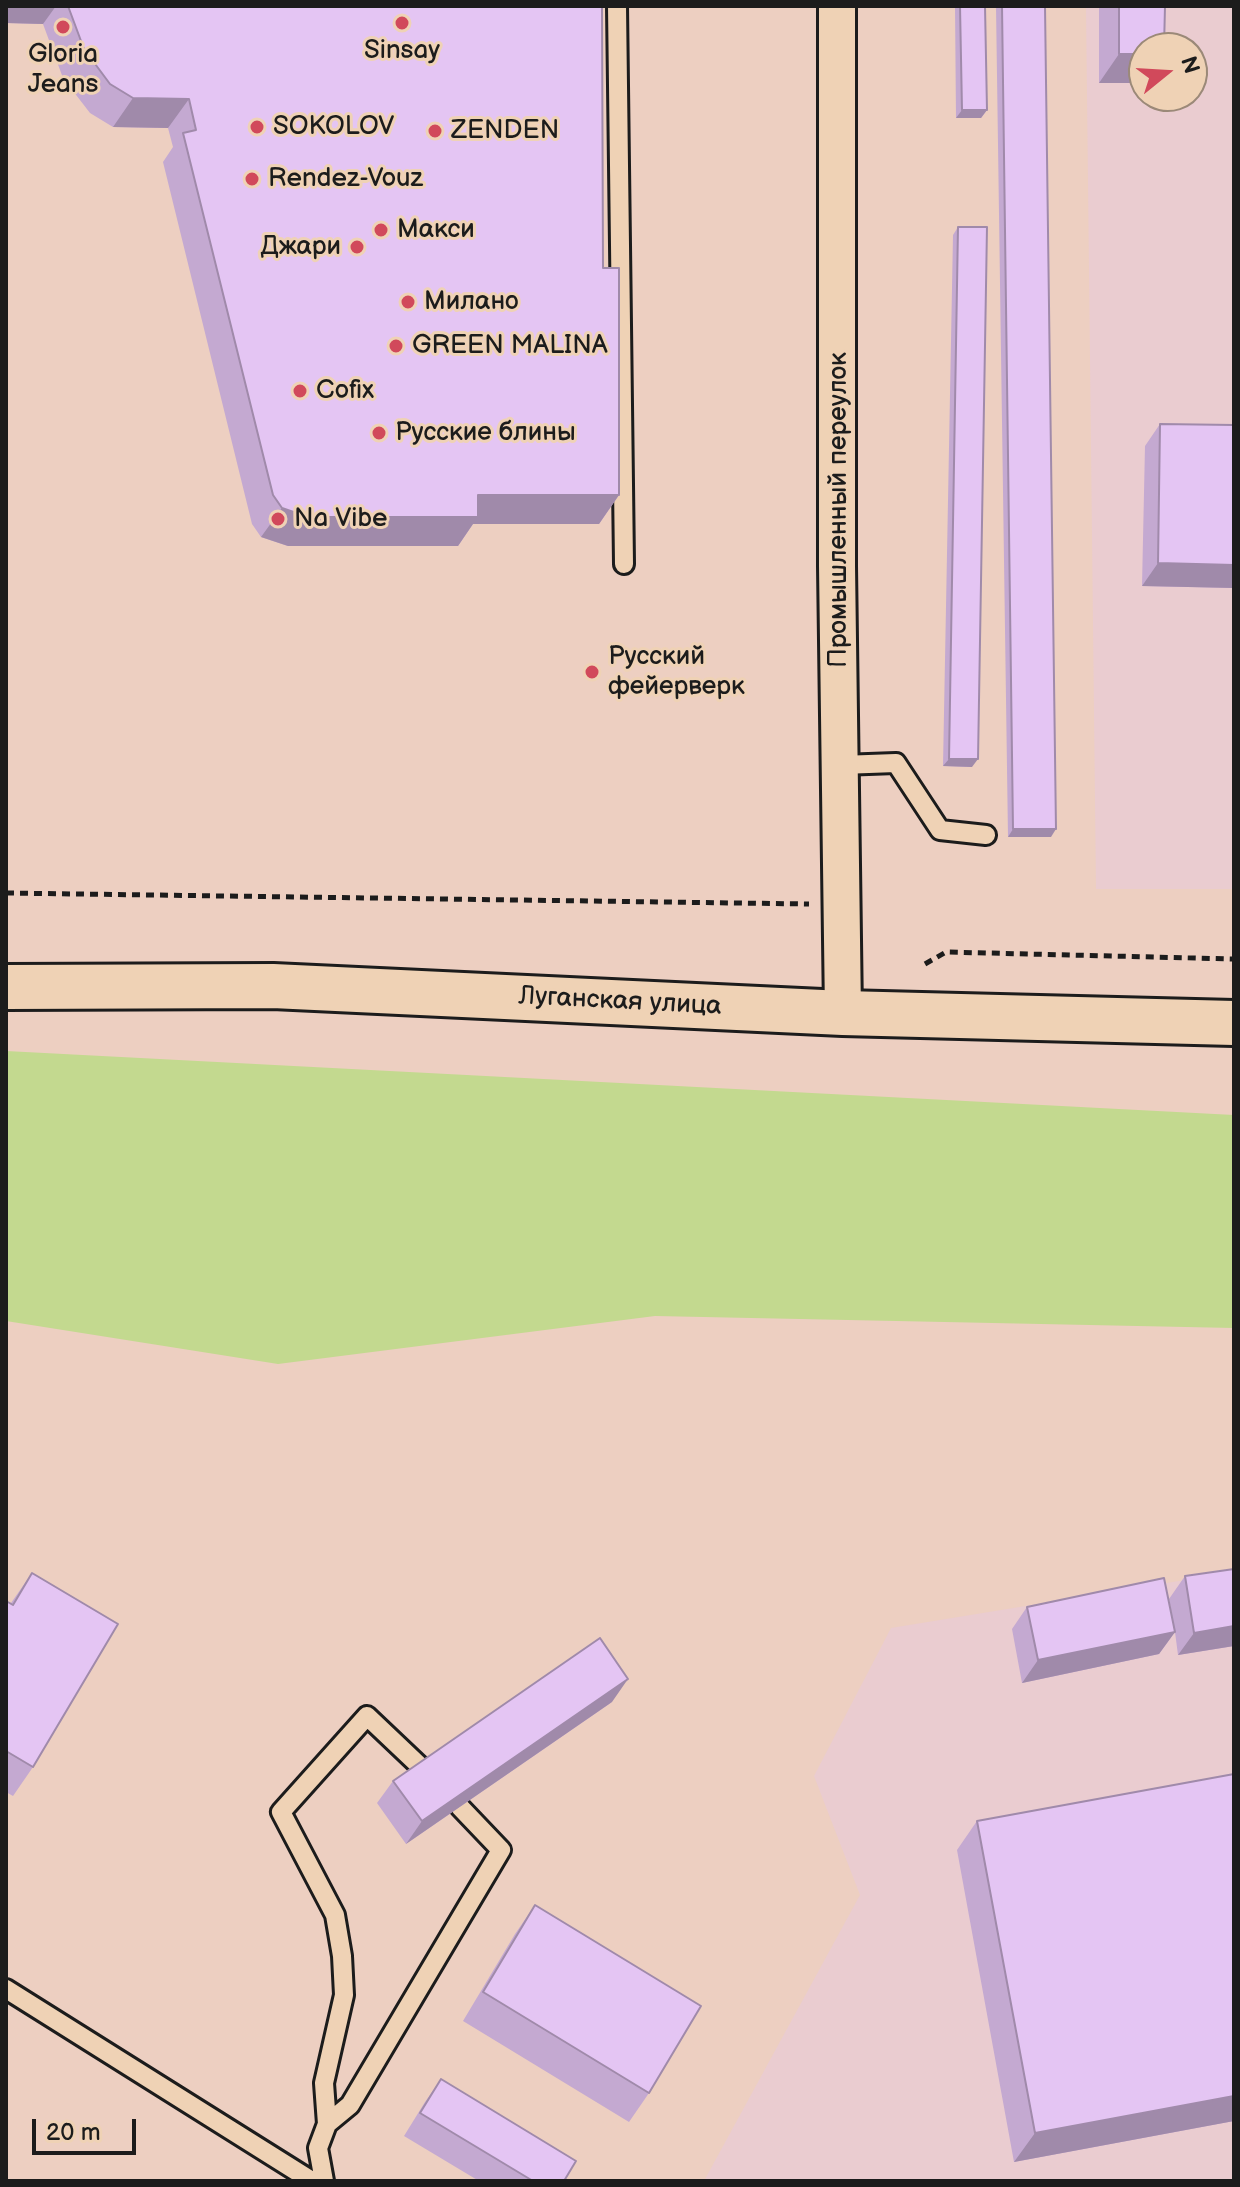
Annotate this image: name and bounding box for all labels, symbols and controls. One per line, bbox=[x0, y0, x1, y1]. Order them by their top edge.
marker: Sinsay bbox=[393, 14, 411, 32]
marker: Gloria Jeans bbox=[54, 18, 72, 36]
north arrow bbox=[1128, 32, 1208, 112]
place label: Sinsay bbox=[364, 35, 440, 67]
place label: Gloria Jeans bbox=[28, 39, 98, 100]
text: N bbox=[1174, 53, 1205, 77]
place label: SOKOLOV bbox=[273, 111, 394, 143]
place label: ZENDEN bbox=[451, 115, 559, 147]
marker: SOKOLOV bbox=[248, 118, 266, 136]
marker: ZENDEN bbox=[426, 122, 444, 140]
place label: Rendez-Vouz bbox=[268, 163, 423, 195]
marker: Rendez-Vouz bbox=[243, 170, 261, 188]
place label: Макси bbox=[397, 214, 475, 246]
marker: Макси bbox=[372, 221, 390, 239]
place label: Джари bbox=[260, 231, 341, 263]
marker: Джари bbox=[348, 238, 366, 256]
place label: Милано bbox=[424, 286, 519, 318]
marker: Милано bbox=[399, 293, 417, 311]
place label: GREEN MALINA bbox=[412, 330, 608, 362]
marker: GREEN MALINA bbox=[387, 337, 405, 355]
street label: Промышленный переулок bbox=[823, 352, 855, 668]
place label: Cofix bbox=[316, 375, 374, 407]
marker: Cofix bbox=[291, 382, 309, 400]
place label: Русские блины bbox=[395, 417, 576, 449]
marker: Русские блины bbox=[370, 424, 388, 442]
place label: Na Vibe bbox=[294, 503, 387, 535]
marker: Na Vibe bbox=[269, 510, 287, 528]
place label: Русский фейерверк bbox=[608, 641, 745, 702]
marker: Русский фейерверк bbox=[583, 663, 601, 681]
street label: Луганская улица bbox=[518, 981, 722, 1023]
scale bar bbox=[36, 2103, 140, 2153]
text: 20 m bbox=[46, 2118, 101, 2147]

